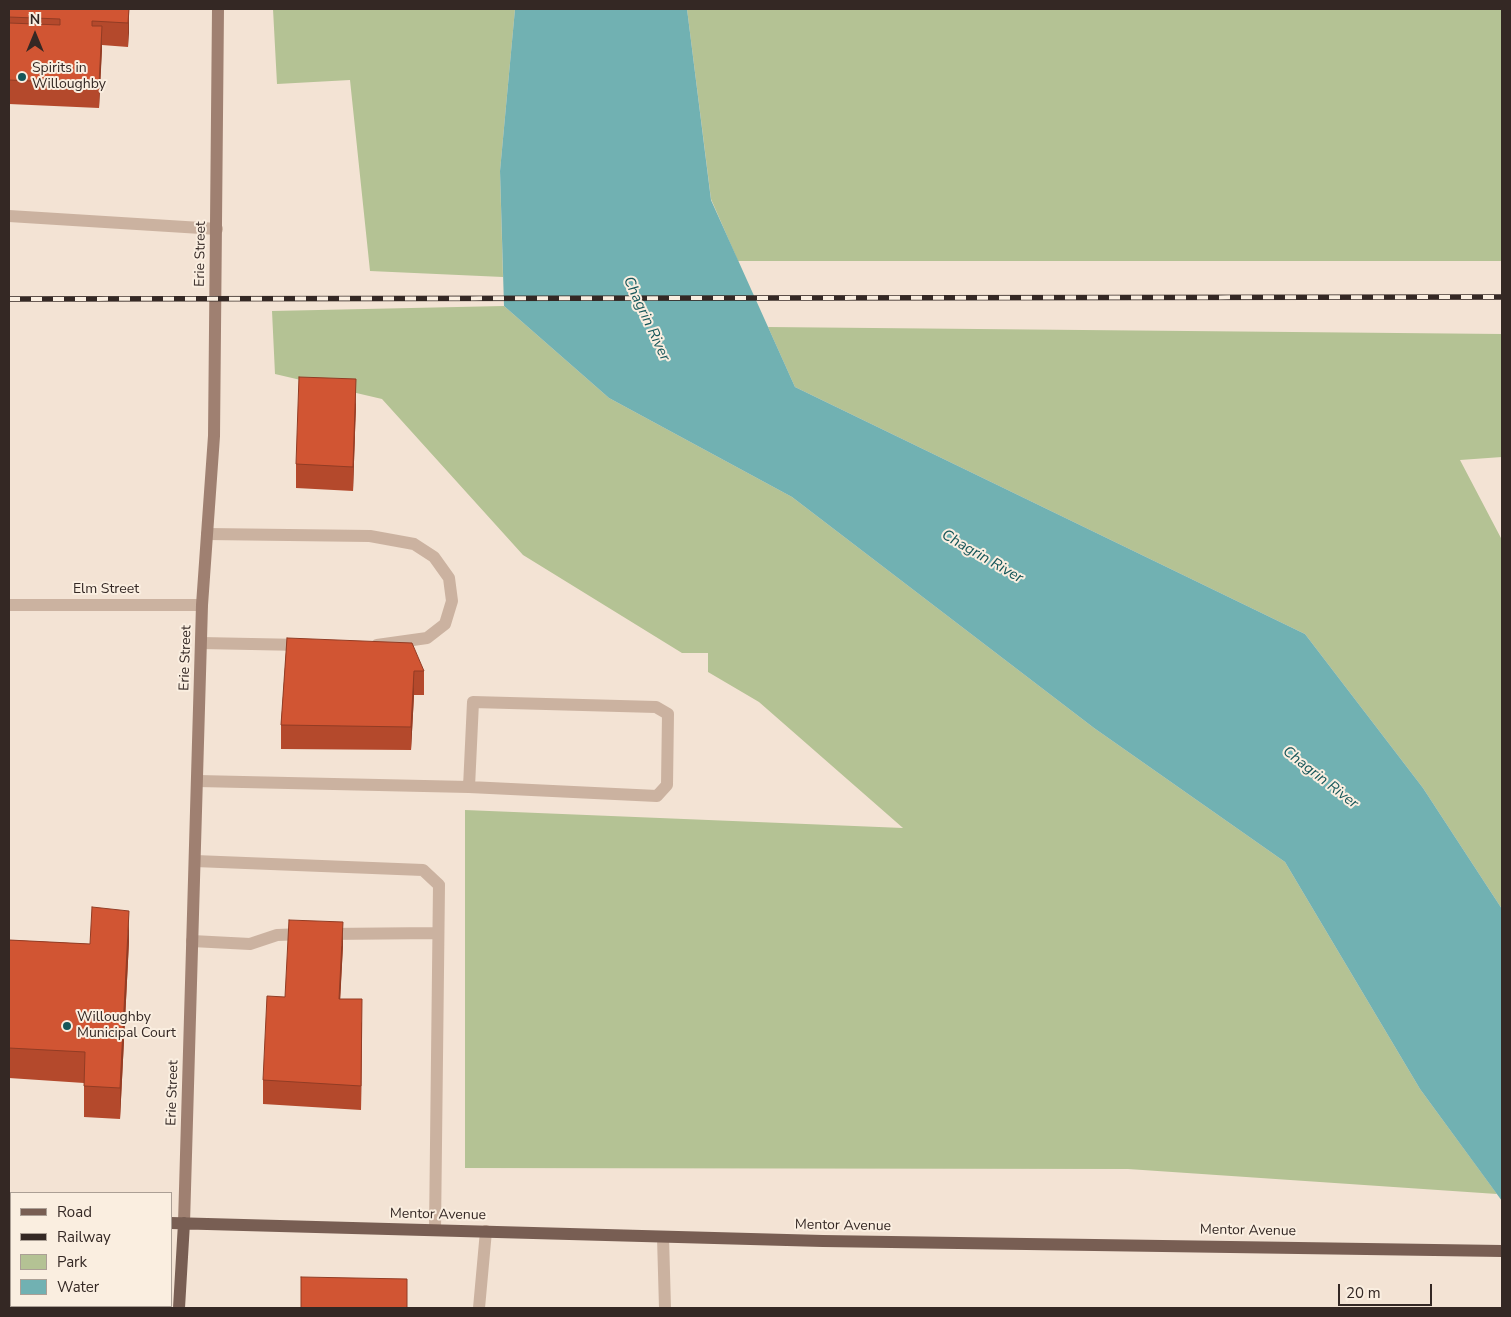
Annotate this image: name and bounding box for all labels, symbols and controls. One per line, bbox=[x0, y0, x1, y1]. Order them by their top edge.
north arrow bbox=[10, 10, 60, 60]
text: N bbox=[30, 10, 40, 29]
place label: Spirits in Willoughby bbox=[32, 61, 106, 94]
marker: Spirits in Willoughby bbox=[16, 71, 28, 83]
street label: Erie Street bbox=[192, 221, 210, 287]
water label: Chagrin River bbox=[619, 274, 673, 364]
water label: Chagrin River bbox=[938, 526, 1026, 588]
street label: Elm Street bbox=[73, 582, 139, 598]
street label: Erie Street bbox=[176, 625, 196, 691]
water label: Chagrin River bbox=[1279, 743, 1361, 813]
place label: Willoughby Municipal Court bbox=[77, 1010, 176, 1042]
marker: Willoughby Municipal Court bbox=[61, 1020, 73, 1032]
street label: Erie Street bbox=[163, 1060, 183, 1126]
legend bbox=[10, 1192, 172, 1307]
text: Road bbox=[57, 1202, 92, 1222]
street label: Mentor Avenue bbox=[390, 1206, 486, 1224]
street label: Mentor Avenue bbox=[795, 1217, 891, 1235]
street label: Mentor Avenue bbox=[1200, 1222, 1296, 1240]
text: Railway bbox=[57, 1227, 111, 1247]
text: Park bbox=[57, 1252, 87, 1272]
scale bar bbox=[1341, 1274, 1435, 1306]
text: Water bbox=[57, 1277, 99, 1297]
text: 20 m bbox=[1346, 1283, 1381, 1303]

